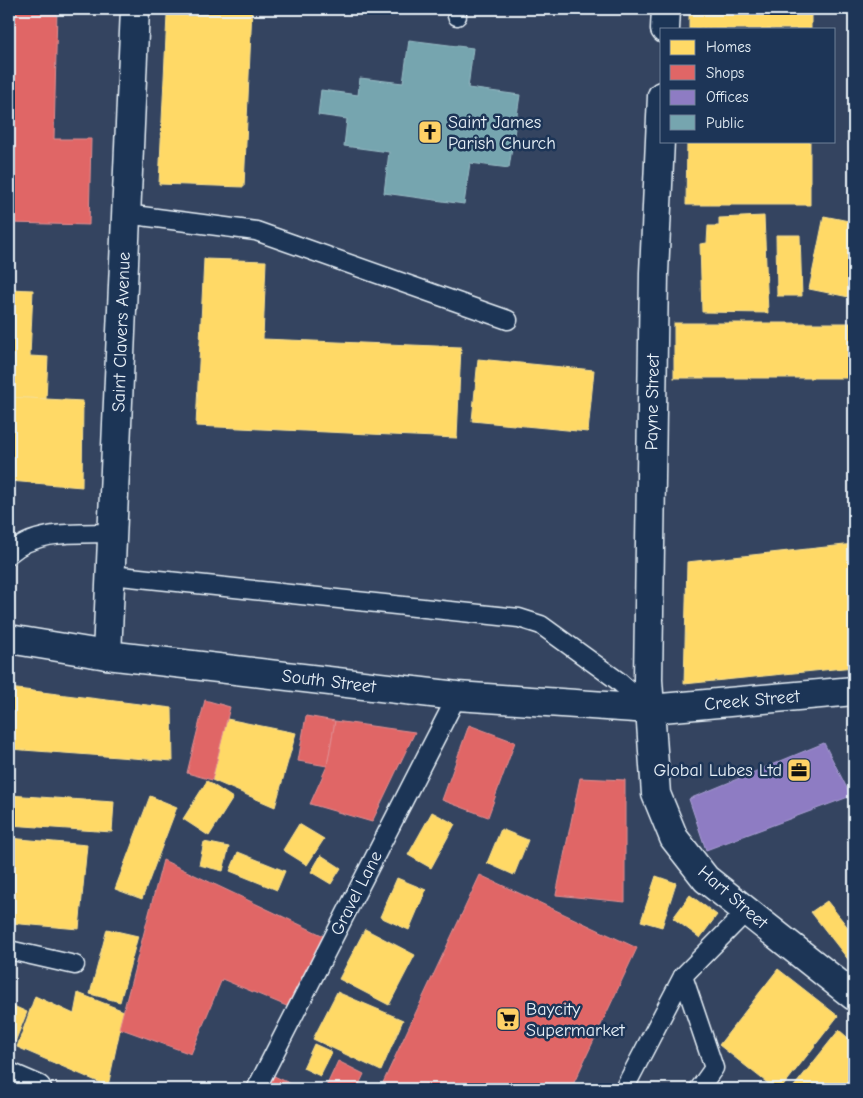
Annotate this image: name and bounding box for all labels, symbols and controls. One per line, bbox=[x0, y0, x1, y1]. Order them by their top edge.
legend bbox=[660, 28, 836, 142]
text: Homes bbox=[706, 38, 751, 56]
text: Shops bbox=[706, 64, 744, 82]
text: Offices bbox=[706, 88, 748, 106]
place label: Saint James Parish Church bbox=[448, 112, 556, 154]
text: Public bbox=[706, 114, 744, 132]
church icon: Saint James Parish Church bbox=[417, 119, 443, 145]
street label: Saint Clavers Avenue bbox=[108, 252, 135, 413]
street label: Payne Street bbox=[641, 353, 664, 451]
street label: South Street bbox=[281, 665, 378, 698]
street label: Creek Street bbox=[703, 686, 801, 715]
office icon: Global Lubes Ltd bbox=[786, 757, 812, 783]
place label: Global Lubes Ltd bbox=[653, 760, 782, 781]
street label: Gravel Lane bbox=[326, 847, 387, 939]
street label: Hart Street bbox=[693, 861, 773, 934]
place label: Baycity Supermarket bbox=[526, 999, 626, 1041]
supermarket icon: Baycity Supermarket bbox=[495, 1006, 521, 1032]

